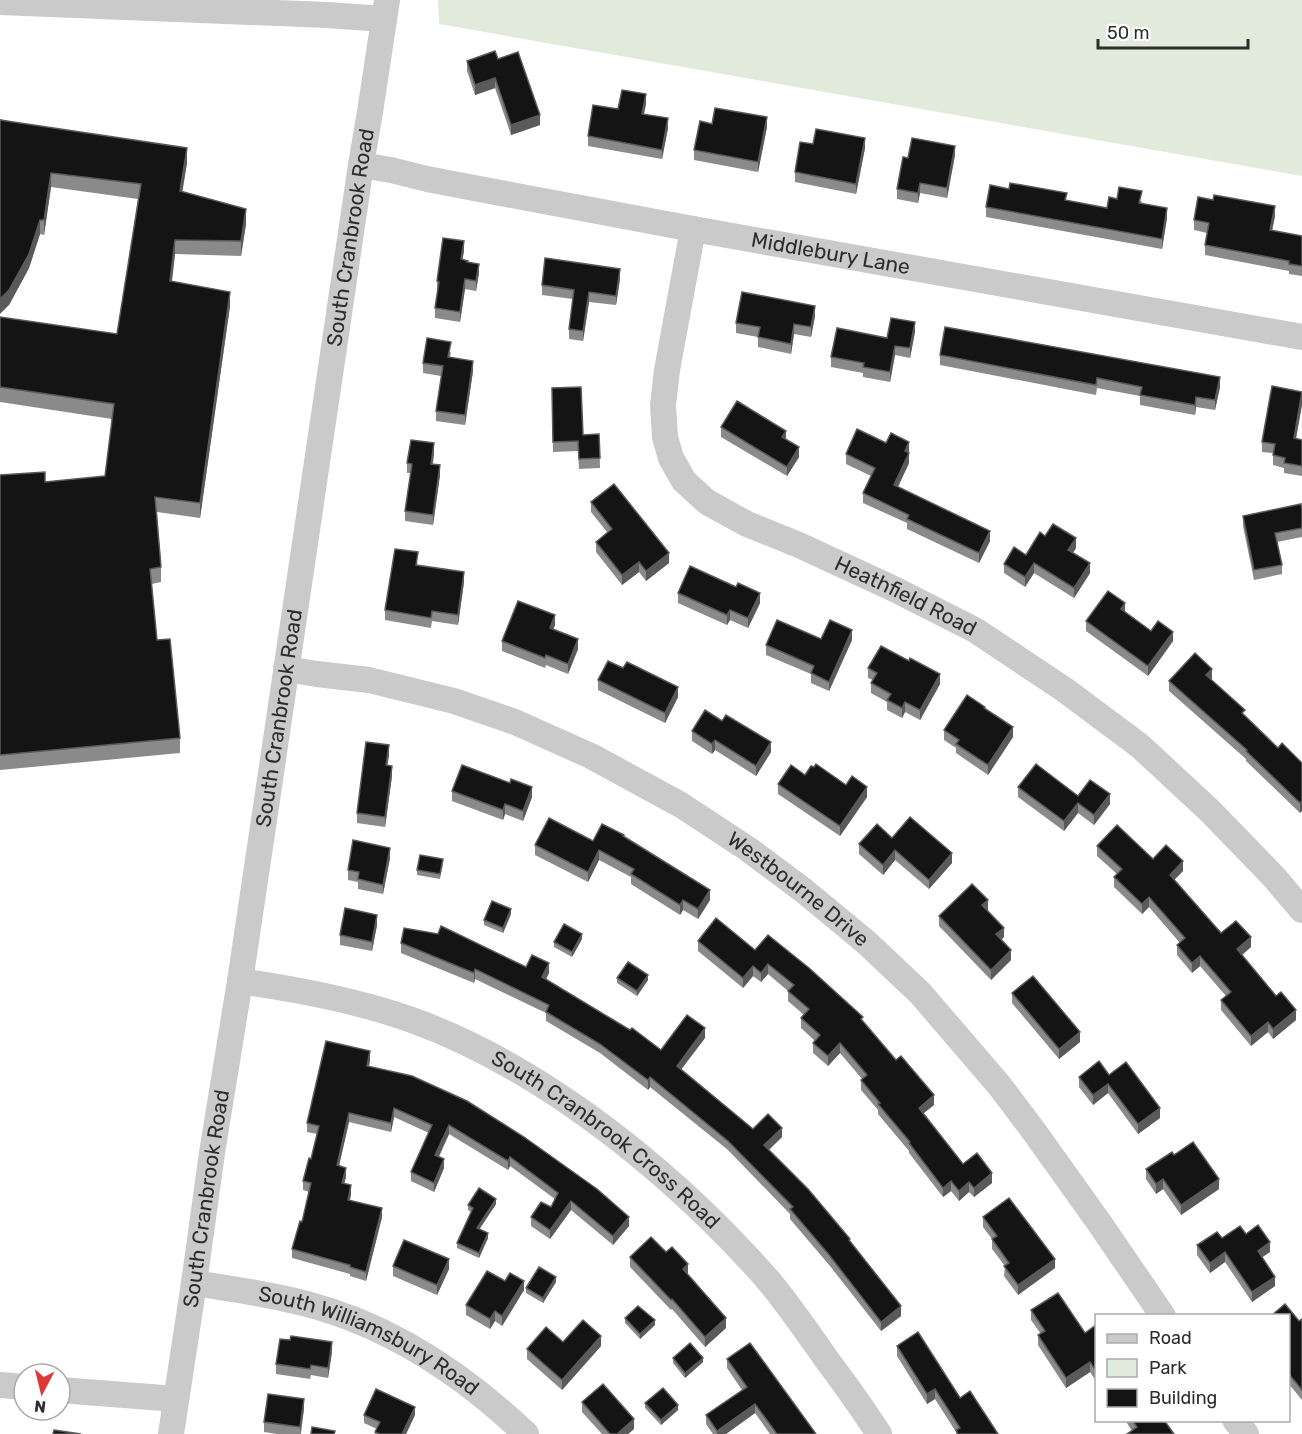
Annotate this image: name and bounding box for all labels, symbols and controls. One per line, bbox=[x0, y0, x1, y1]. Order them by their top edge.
scale bar bbox=[1098, 12, 1248, 50]
text: 50 m bbox=[1107, 22, 1150, 44]
street label: South Cranbrook Road bbox=[321, 126, 379, 348]
street label: Middlebury Lane bbox=[749, 227, 912, 279]
street label: Heathfield Road bbox=[831, 550, 981, 641]
street label: South Cranbrook Road bbox=[250, 607, 307, 829]
street label: Westbourne Drive bbox=[723, 826, 874, 952]
street label: South Cranbrook Cross Road bbox=[487, 1045, 726, 1234]
street label: South Cranbrook Road bbox=[177, 1088, 234, 1309]
street label: South Williamsbury Road bbox=[256, 1281, 484, 1400]
legend bbox=[1095, 1314, 1290, 1422]
text: Road bbox=[1149, 1327, 1192, 1349]
text: Park bbox=[1149, 1357, 1187, 1379]
north arrow bbox=[12, 1362, 72, 1422]
text: Building bbox=[1149, 1387, 1217, 1409]
text: N bbox=[33, 1396, 47, 1417]

